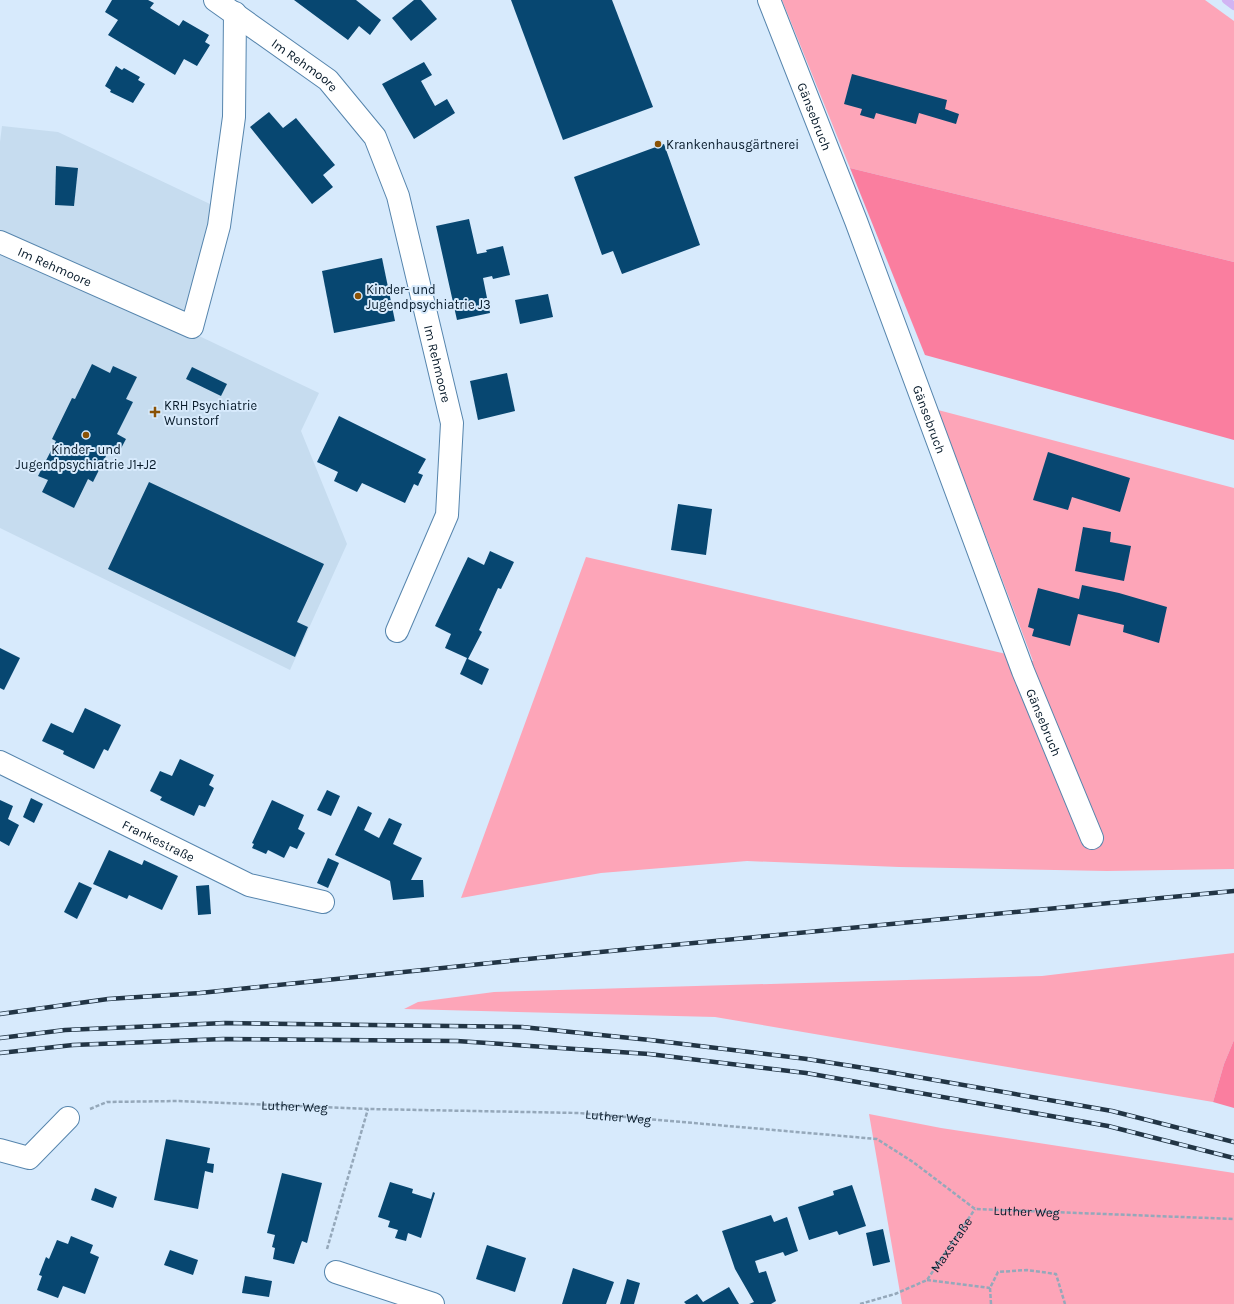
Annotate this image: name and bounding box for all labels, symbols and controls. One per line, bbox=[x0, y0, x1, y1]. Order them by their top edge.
street label: Im Rehmoore bbox=[269, 35, 342, 94]
street label: Gänsebruch bbox=[795, 80, 835, 152]
place label: Krankenhausgärtnerei bbox=[666, 137, 799, 152]
marker: Krankenhausgärtnerei bbox=[653, 139, 663, 149]
street label: Im Rehmoore bbox=[16, 243, 94, 289]
place label: Kinder- und Jugendpsychiatrie J3 bbox=[366, 282, 491, 312]
marker: Kinder- und Jugendpsychiatrie J3 bbox=[353, 291, 363, 301]
street label: Im Rehmoore bbox=[421, 323, 454, 404]
street label: Gänsebruch bbox=[910, 383, 949, 456]
place label: KRH Psychiatrie Wunstorf bbox=[164, 398, 258, 428]
marker: KRH Psychiatrie Wunstorf bbox=[149, 406, 161, 418]
marker: Kinder- und Jugendpsychiatrie J1+J2 bbox=[81, 430, 91, 440]
place label: Kinder- und Jugendpsychiatrie J1+J2 bbox=[16, 442, 156, 472]
street label: Gänsebruch bbox=[1024, 686, 1065, 758]
street label: Frankestraße bbox=[120, 816, 198, 865]
street label: Luther Weg bbox=[261, 1097, 329, 1115]
street label: Luther Weg bbox=[585, 1106, 653, 1127]
street label: Luther Weg bbox=[993, 1202, 1061, 1220]
street label: Maxstraße bbox=[927, 1214, 975, 1275]

